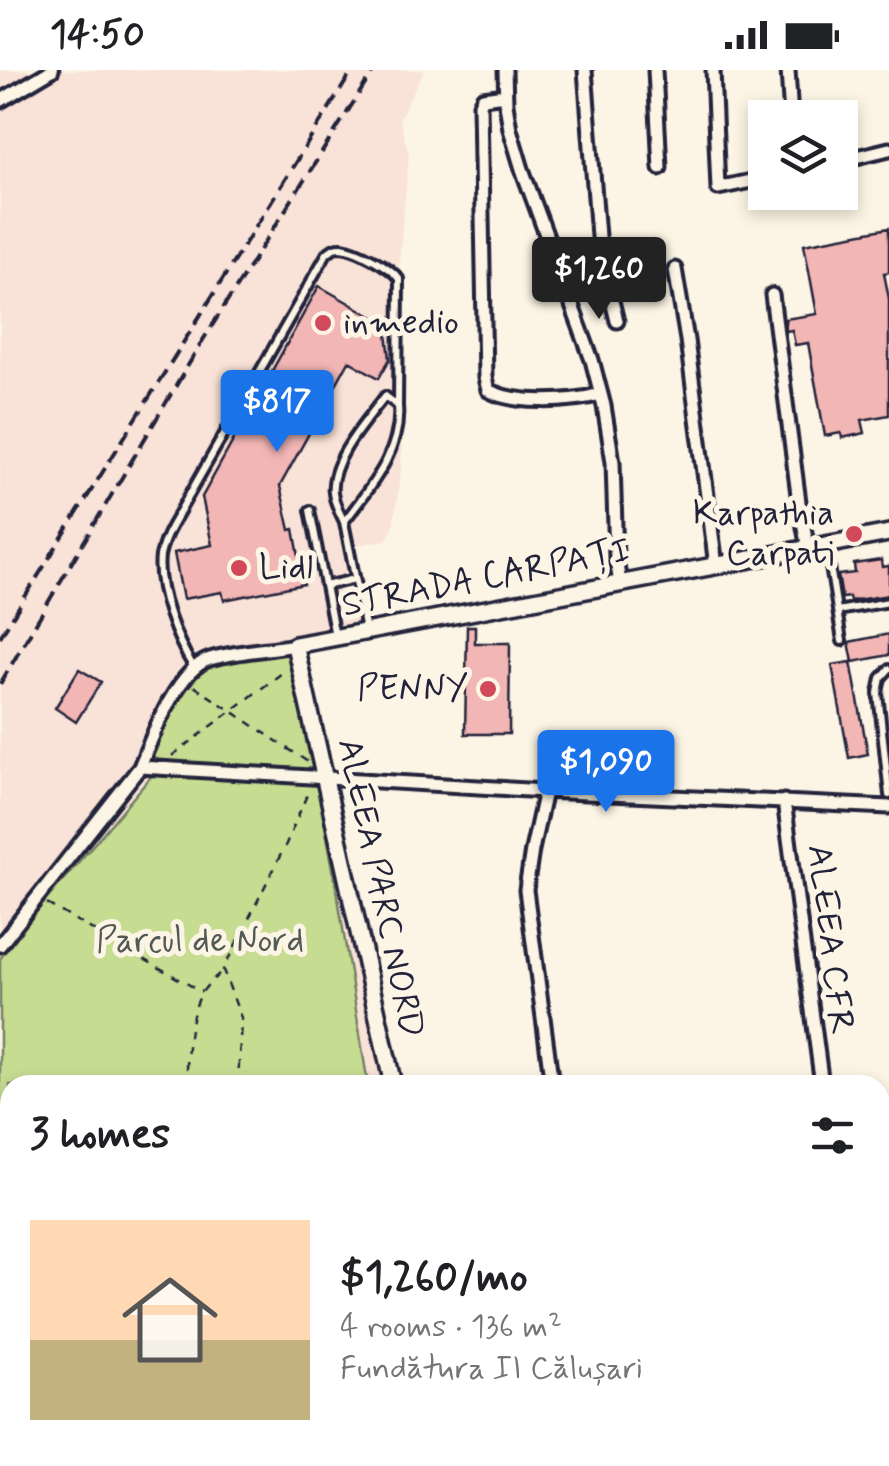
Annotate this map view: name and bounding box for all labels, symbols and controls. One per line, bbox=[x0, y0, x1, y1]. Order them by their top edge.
text: 14:50 bbox=[50, 11, 145, 60]
map controls bbox=[748, 100, 858, 210]
button: layers bbox=[748, 100, 858, 210]
pin: $1,260 bbox=[518, 237, 680, 322]
text: $1,260 bbox=[554, 248, 644, 290]
place label: inmedio bbox=[343, 300, 459, 346]
marker: inmedio bbox=[312, 312, 334, 334]
pin: $817 bbox=[218, 370, 336, 455]
text: $817 bbox=[243, 381, 311, 423]
place label: Karpathia Carpati bbox=[693, 491, 834, 577]
marker: Karpathia Carpati bbox=[843, 523, 865, 545]
street label: STRADA CARPAȚI bbox=[338, 527, 634, 629]
place label: Lidl bbox=[259, 545, 313, 591]
marker: Lidl bbox=[228, 557, 250, 579]
place label: PENNY bbox=[357, 666, 468, 712]
marker: PENNY bbox=[477, 678, 499, 700]
pin: $1,090 bbox=[525, 730, 687, 815]
street label: ALEEA PARC NORD bbox=[326, 734, 434, 1042]
text: $1,090 bbox=[559, 741, 653, 783]
street label: ALEEA CFR bbox=[796, 842, 864, 1036]
park label: Parcul de Nord bbox=[96, 918, 304, 964]
text: 3 homes bbox=[30, 1108, 170, 1163]
icon: filters bbox=[805, 1108, 860, 1163]
text: $1,260/mo bbox=[340, 1251, 528, 1306]
icon: home bbox=[110, 1260, 230, 1380]
text: 4 rooms · 136 m² bbox=[340, 1306, 562, 1348]
text: Fundătura II Călușari bbox=[340, 1348, 643, 1390]

